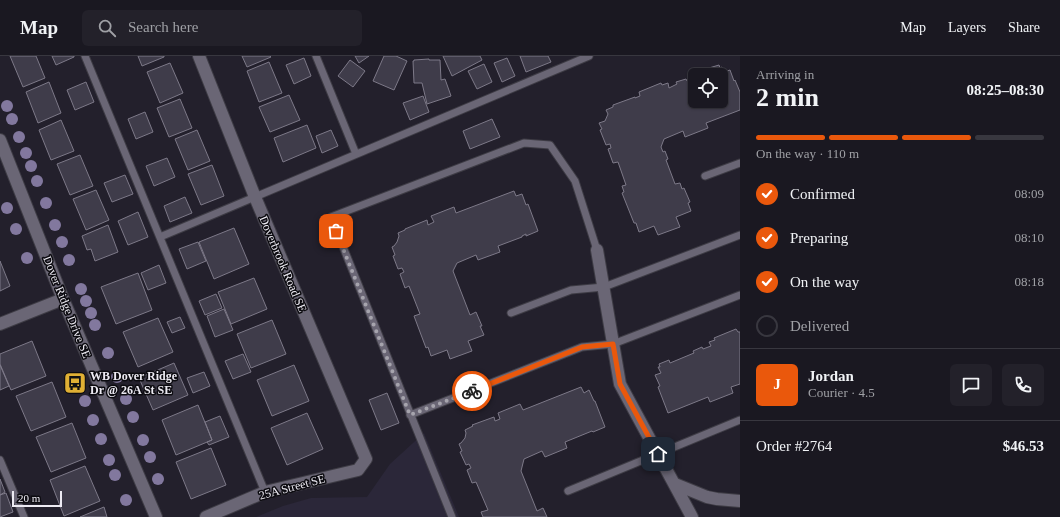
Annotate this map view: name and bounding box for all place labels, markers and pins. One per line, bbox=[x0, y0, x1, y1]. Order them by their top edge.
pin bbox=[319, 214, 353, 248]
place label: WB Dover Ridge Dr @ 26A St SE bbox=[90, 369, 178, 397]
bus stop icon: WB Dover Ridge Dr @ 26A St SE bbox=[62, 370, 88, 396]
pin bbox=[641, 437, 675, 471]

